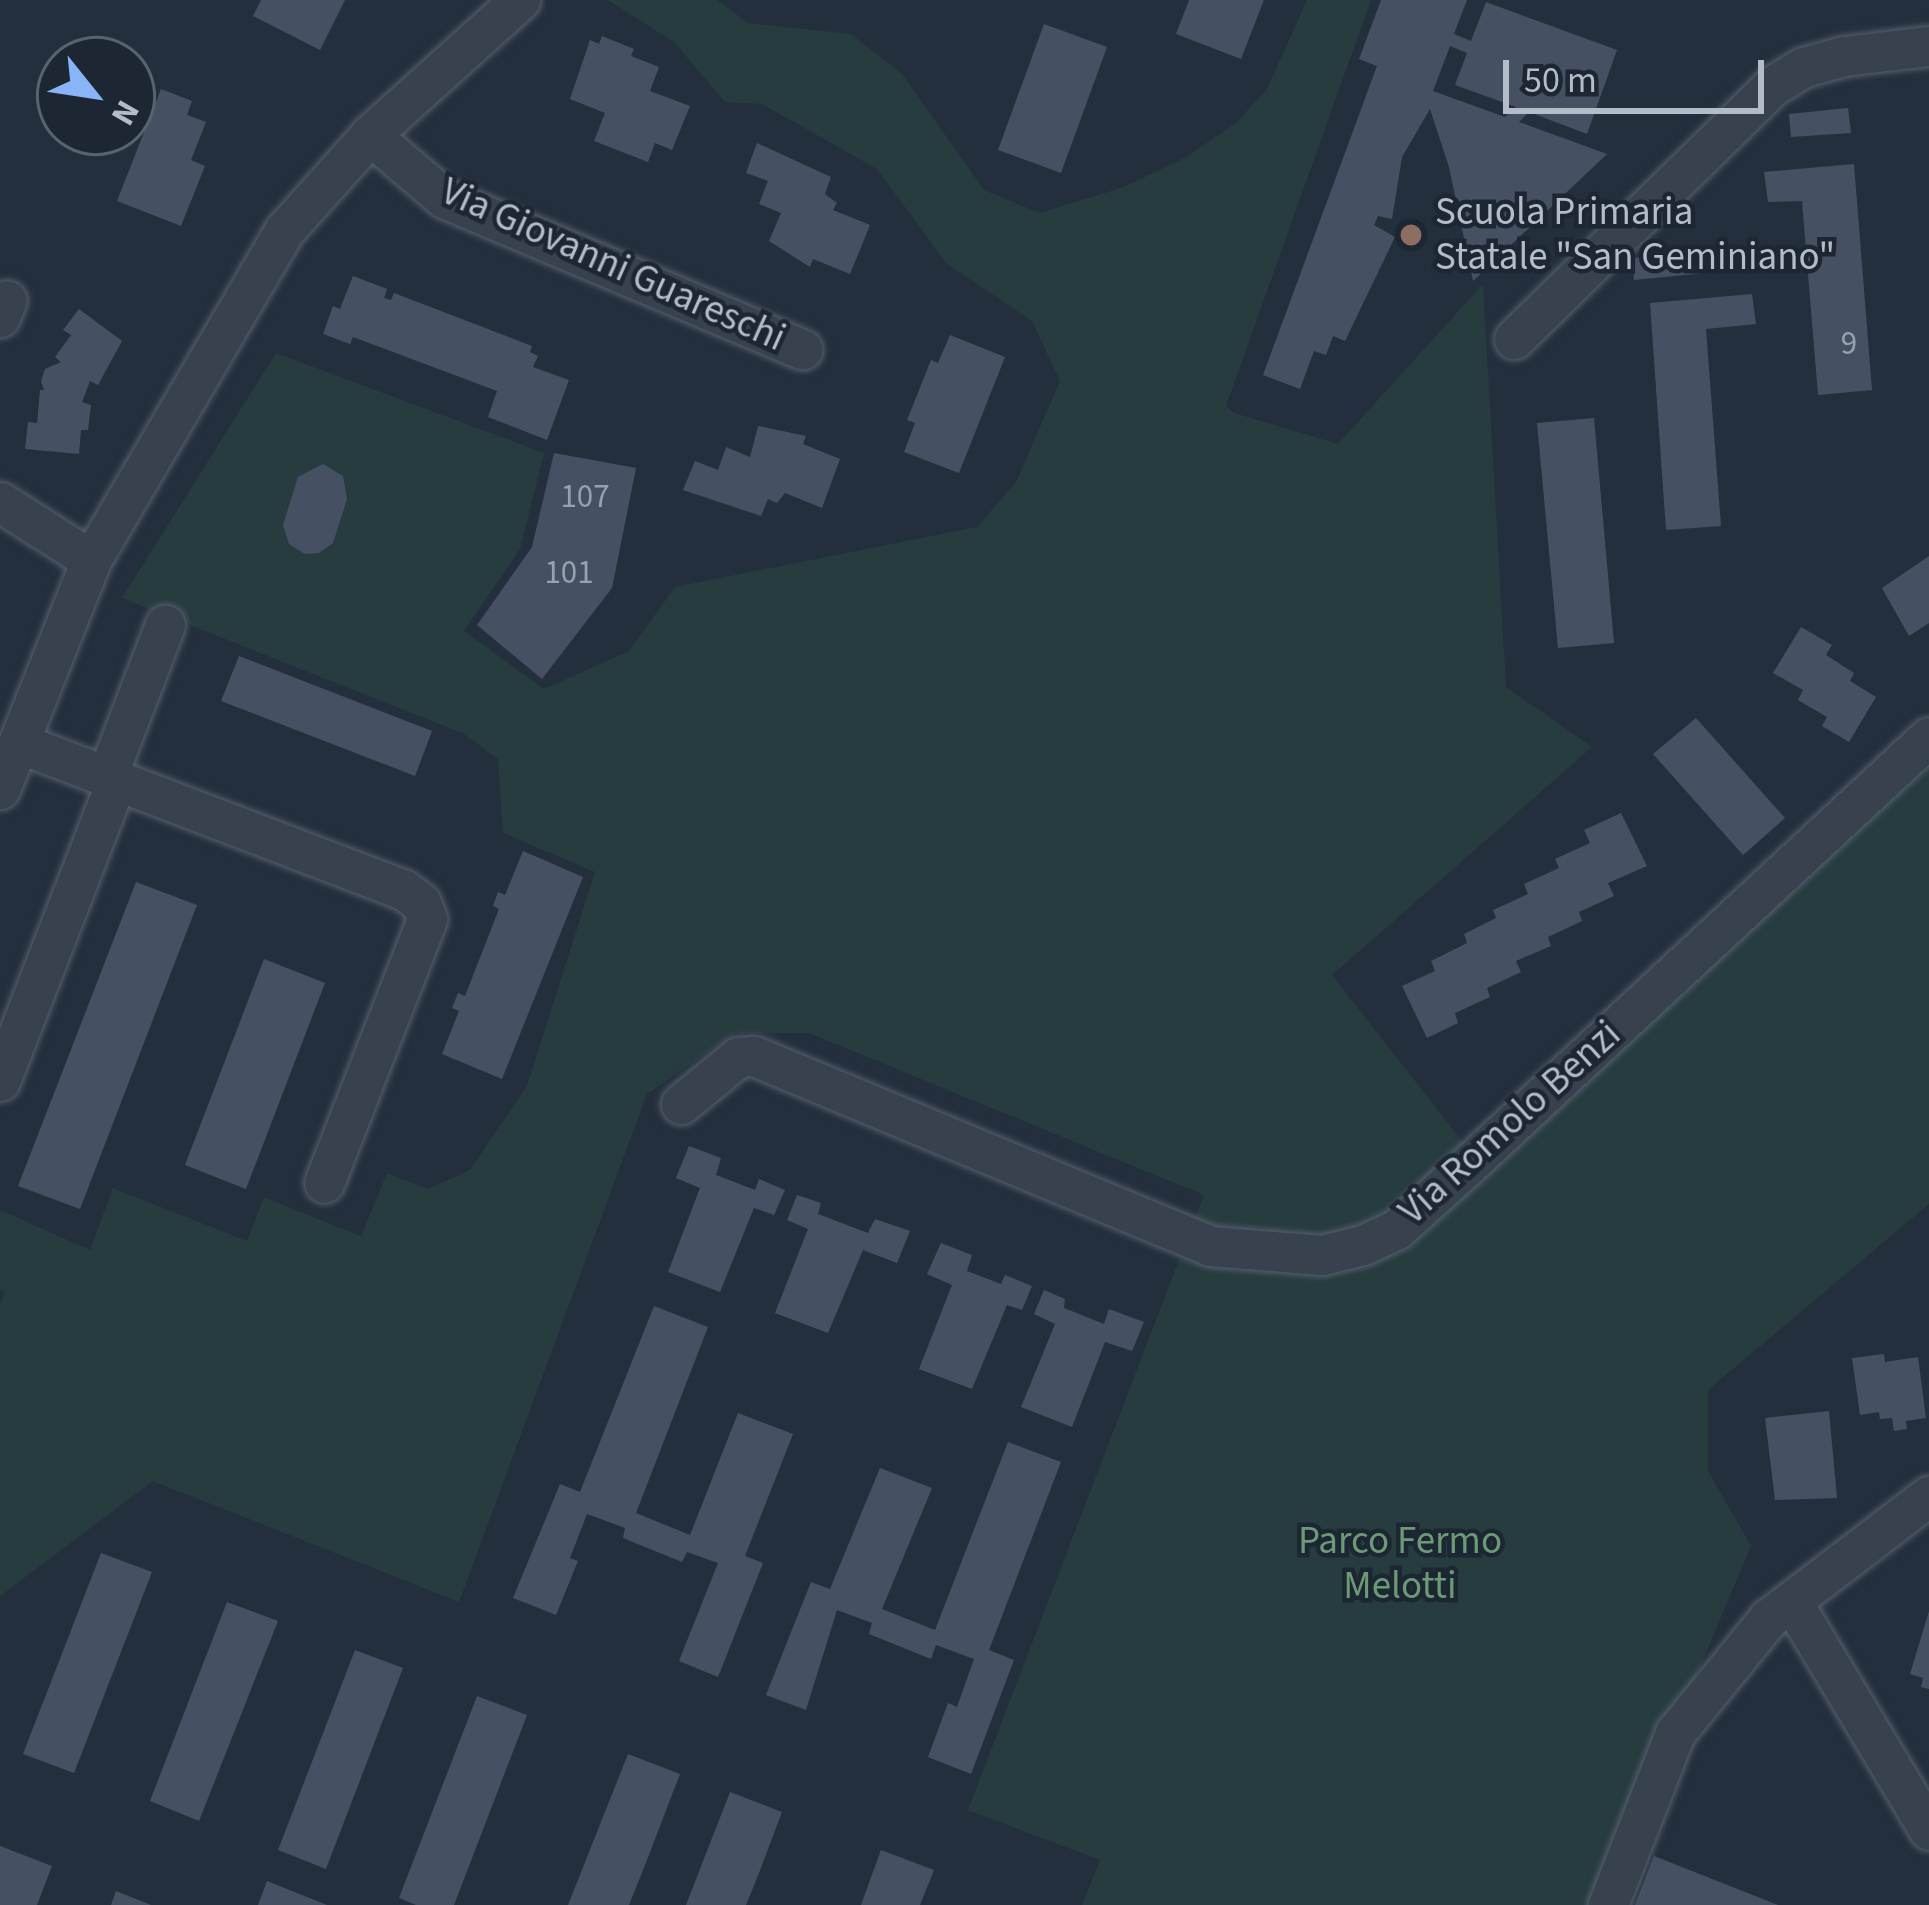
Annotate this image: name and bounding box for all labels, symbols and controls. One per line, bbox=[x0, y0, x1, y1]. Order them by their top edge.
north arrow bbox=[36, 36, 156, 156]
scale bar bbox=[1509, 36, 1770, 110]
text: 50 m bbox=[1524, 55, 1597, 106]
text: N bbox=[99, 91, 151, 134]
street label: Via Giovanni Guareschi bbox=[434, 168, 792, 362]
place label: Scuola Primaria Statale "San Geminiano" bbox=[1435, 190, 1835, 281]
marker: Scuola Primaria Statale "San Geminiano" bbox=[1398, 222, 1424, 248]
house number: 9 bbox=[1841, 324, 1857, 364]
house number: 107 bbox=[560, 477, 610, 517]
house number: 101 bbox=[544, 553, 594, 593]
street label: Via Romolo Benzi bbox=[1389, 1011, 1631, 1235]
park label: Parco Fermo Melotti bbox=[1298, 1519, 1502, 1610]

